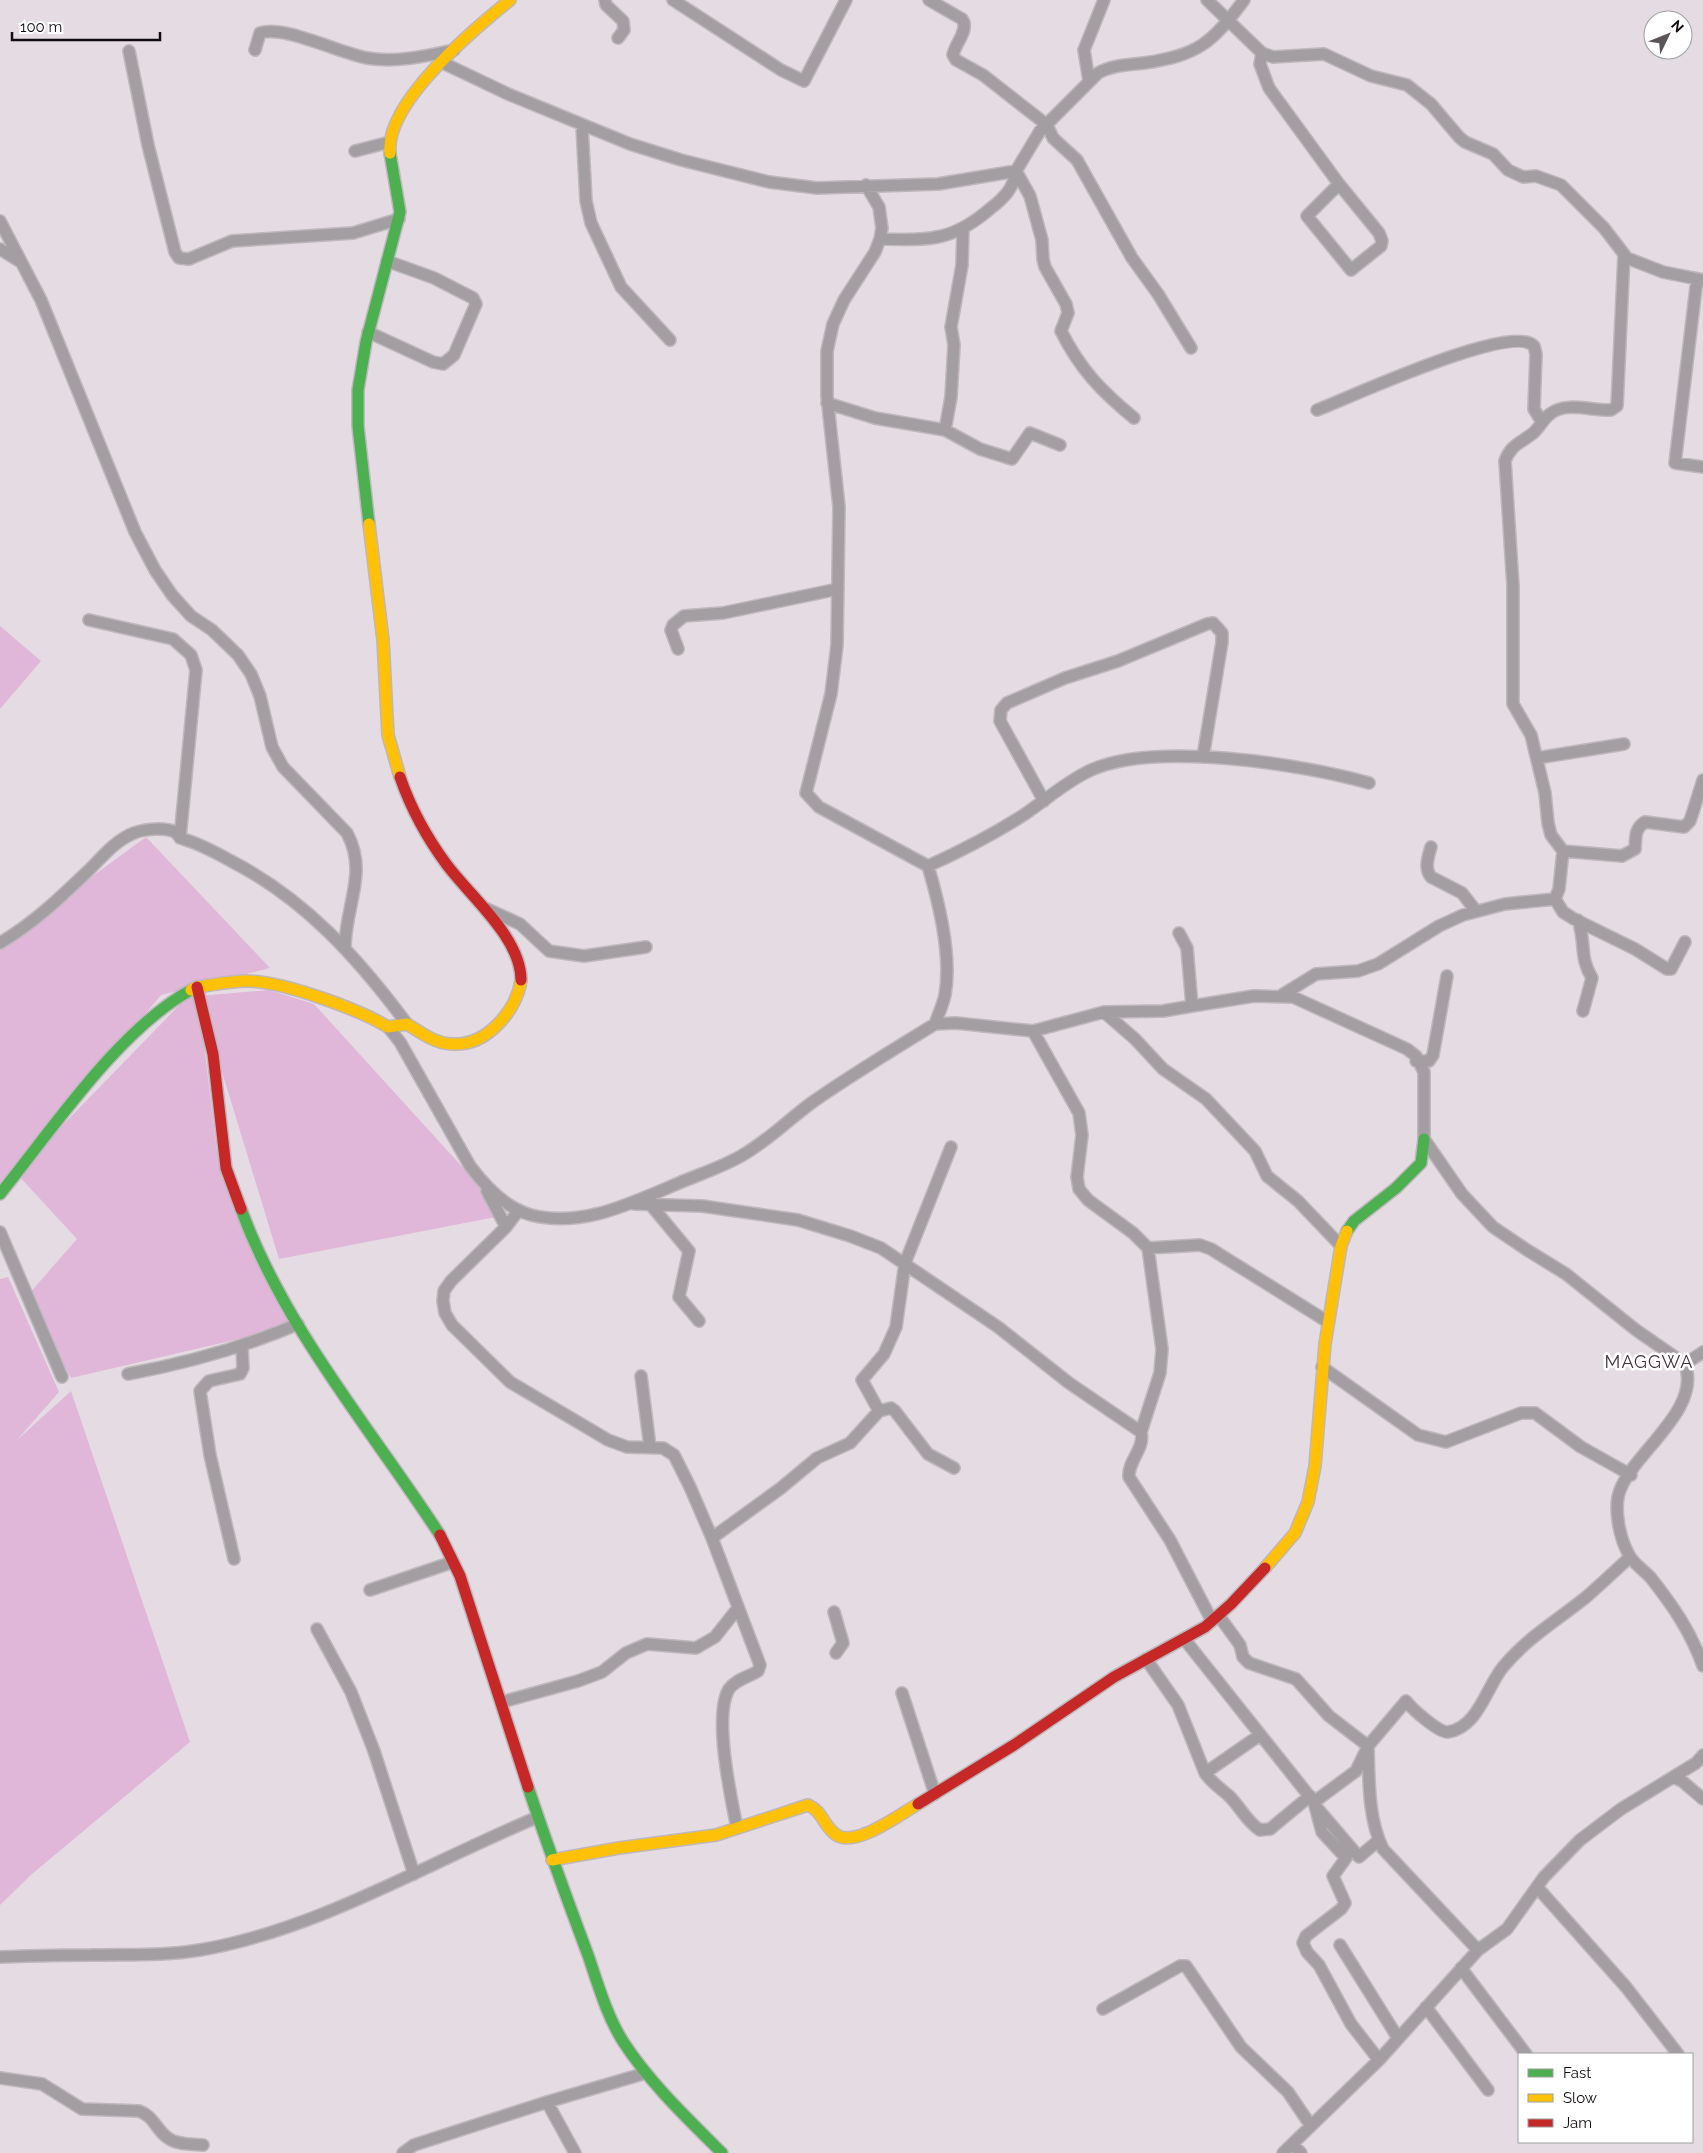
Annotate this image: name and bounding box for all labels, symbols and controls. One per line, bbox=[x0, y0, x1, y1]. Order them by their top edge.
scale bar bbox=[12, 10, 160, 42]
north arrow bbox=[1643, 10, 1693, 60]
text: N bbox=[1668, 17, 1687, 35]
text: 100 m bbox=[20, 18, 62, 36]
district label: MAGGWA bbox=[1605, 1351, 1693, 1372]
legend bbox=[1518, 2053, 1693, 2143]
text: Fast bbox=[1563, 2064, 1591, 2082]
text: Slow bbox=[1563, 2089, 1597, 2107]
text: Jam bbox=[1563, 2114, 1592, 2132]

